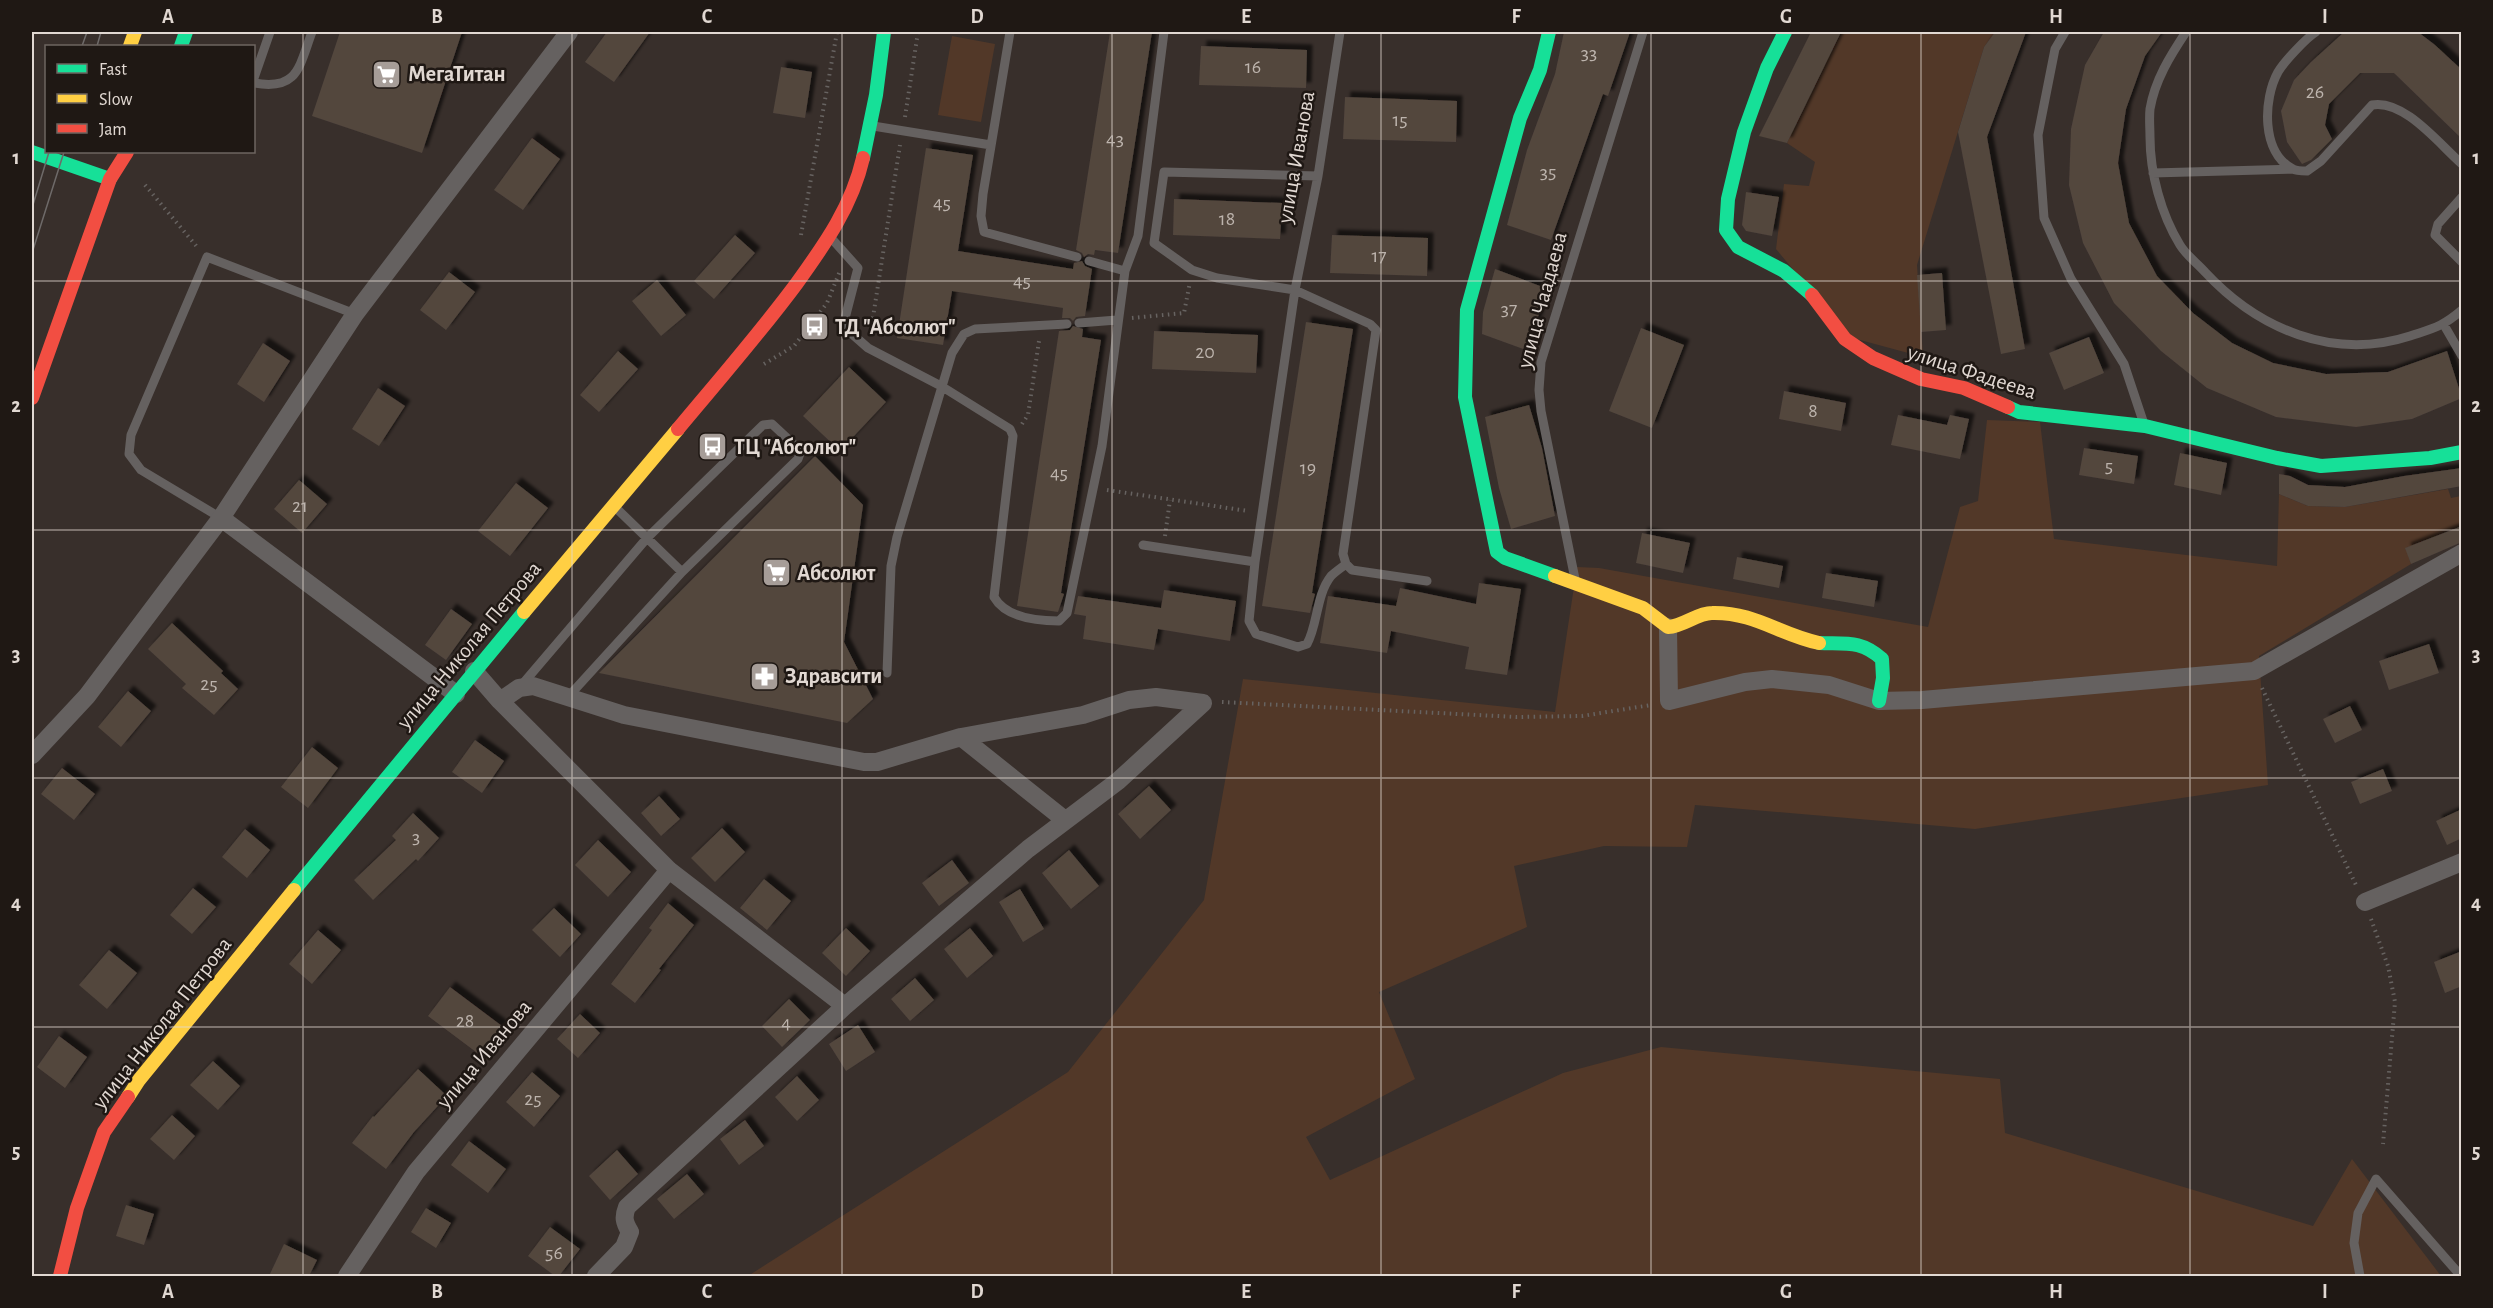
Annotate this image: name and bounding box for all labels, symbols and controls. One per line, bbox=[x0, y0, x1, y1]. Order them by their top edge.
text: A bbox=[162, 7, 174, 27]
text: B bbox=[431, 7, 443, 27]
text: C bbox=[702, 7, 713, 27]
text: D bbox=[970, 7, 984, 27]
text: E bbox=[1241, 7, 1251, 27]
text: F bbox=[1511, 7, 1521, 27]
text: G bbox=[1780, 7, 1792, 27]
text: H bbox=[2049, 7, 2063, 27]
text: I bbox=[2322, 7, 2328, 27]
house number: 33 bbox=[1581, 43, 1597, 63]
legend bbox=[45, 45, 255, 153]
house number: 16 bbox=[1245, 57, 1261, 77]
supermarket icon: МегаТитан bbox=[371, 58, 403, 90]
text: Fast bbox=[99, 61, 127, 79]
place label: МегаТитан bbox=[408, 63, 506, 85]
house number: 26 bbox=[2306, 82, 2324, 102]
street label: улица Иванова bbox=[1273, 89, 1318, 226]
text: Slow bbox=[99, 91, 132, 109]
house number: 15 bbox=[1392, 110, 1408, 130]
text: Jam bbox=[99, 121, 127, 139]
house number: 43 bbox=[1106, 129, 1124, 149]
text: 1 bbox=[12, 148, 20, 168]
text: 1 bbox=[2472, 148, 2480, 168]
house number: 35 bbox=[1540, 162, 1556, 182]
house number: 45 bbox=[933, 193, 951, 213]
house number: 18 bbox=[1219, 209, 1235, 229]
street label: улица Чаадаева bbox=[1513, 229, 1571, 371]
house number: 17 bbox=[1371, 246, 1387, 266]
house number: 45 bbox=[1013, 271, 1031, 291]
house number: 37 bbox=[1501, 299, 1517, 319]
bus stop icon: ТД "Абсолют" bbox=[798, 311, 830, 343]
place label: ТД "Абсолют" bbox=[835, 316, 956, 338]
street label: улица Фадеева bbox=[1904, 341, 2039, 403]
house number: 20 bbox=[1195, 342, 1215, 362]
text: 2 bbox=[11, 396, 21, 416]
text: 2 bbox=[2471, 396, 2481, 416]
house number: 8 bbox=[1808, 401, 1818, 421]
bus stop icon: ТЦ "Абсолют" bbox=[697, 431, 729, 463]
place label: ТЦ "Абсолют" bbox=[734, 436, 856, 458]
house number: 5 bbox=[2105, 456, 2113, 476]
house number: 19 bbox=[1300, 458, 1316, 478]
house number: 45 bbox=[1050, 463, 1068, 483]
house number: 21 bbox=[292, 496, 308, 516]
street label: улица Николая Петрова bbox=[392, 557, 545, 734]
supermarket icon: Абсолют bbox=[760, 557, 792, 589]
place label: Абсолют bbox=[797, 562, 876, 584]
text: 3 bbox=[12, 645, 20, 665]
text: 3 bbox=[2472, 645, 2480, 665]
pharmacy icon: Здравсити bbox=[748, 660, 780, 692]
place label: Здравсити bbox=[785, 665, 882, 687]
house number: 25 bbox=[200, 674, 218, 694]
house number: 3 bbox=[412, 827, 420, 847]
text: 4 bbox=[11, 893, 21, 913]
text: 4 bbox=[2471, 893, 2481, 913]
street label: улица Николая Петрова bbox=[88, 933, 236, 1114]
street label: улица Иванова bbox=[432, 996, 535, 1113]
house number: 28 bbox=[456, 1011, 474, 1031]
house number: 4 bbox=[781, 1013, 791, 1033]
house number: 25 bbox=[524, 1089, 542, 1109]
text: 5 bbox=[12, 1142, 20, 1162]
text: 5 bbox=[2472, 1142, 2480, 1162]
house number: 56 bbox=[545, 1243, 563, 1263]
text: A bbox=[162, 1282, 174, 1302]
text: B bbox=[431, 1282, 443, 1302]
text: C bbox=[702, 1282, 713, 1302]
text: D bbox=[970, 1282, 984, 1302]
text: E bbox=[1241, 1282, 1251, 1302]
text: F bbox=[1511, 1282, 1521, 1302]
text: G bbox=[1780, 1282, 1792, 1302]
text: H bbox=[2049, 1282, 2063, 1302]
text: I bbox=[2322, 1282, 2328, 1302]

